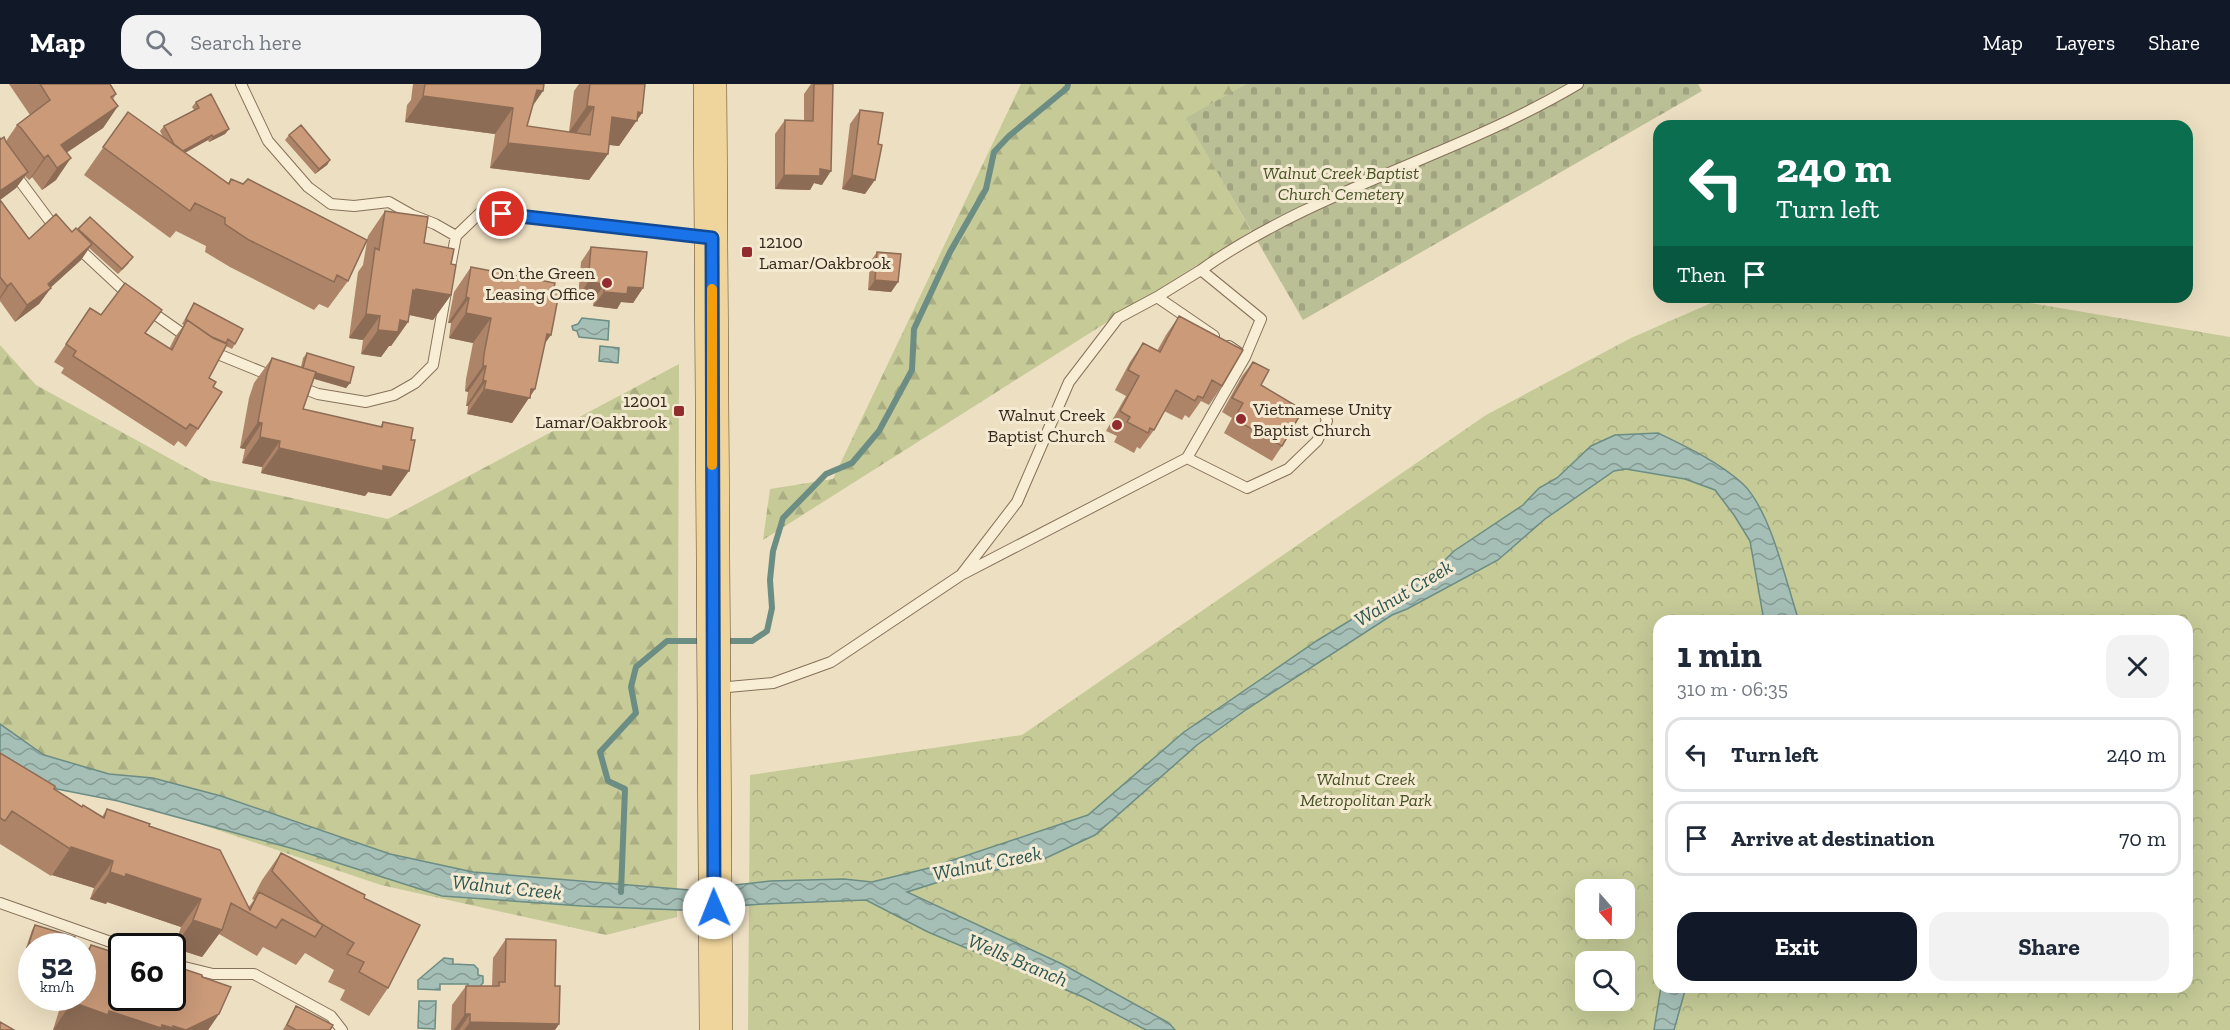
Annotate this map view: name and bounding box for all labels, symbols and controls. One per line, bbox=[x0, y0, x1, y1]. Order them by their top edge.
search box bbox=[121, 15, 541, 69]
text: Map bbox=[30, 26, 85, 59]
icon: search bbox=[142, 26, 175, 59]
text: Search here bbox=[190, 29, 302, 56]
text: Map bbox=[1983, 30, 2023, 55]
text: Layers bbox=[2056, 30, 2115, 55]
text: Share bbox=[2148, 30, 2200, 55]
text: 240 m bbox=[1776, 142, 1891, 193]
icon: left bbox=[1677, 144, 1755, 222]
park label: Walnut Creek Baptist Church Cemetery bbox=[1263, 162, 1419, 205]
pin bbox=[476, 188, 527, 239]
text: Turn left bbox=[1776, 193, 1879, 225]
icon: arrive bbox=[485, 197, 518, 230]
place label: 12100 Lamar/Oakbrook bbox=[759, 231, 891, 274]
marker: 12100 Lamar/Oakbrook bbox=[740, 245, 754, 259]
icon: arrive bbox=[1738, 258, 1771, 291]
text: Then bbox=[1677, 261, 1726, 288]
place label: On the Green Leasing Office bbox=[485, 262, 596, 305]
marker: On the Green Leasing Office bbox=[600, 276, 614, 290]
place label: 12001 Lamar/Oakbrook bbox=[535, 390, 668, 433]
place label: Vietnamese Unity Baptist Church bbox=[1252, 398, 1392, 441]
marker: 12001 Lamar/Oakbrook bbox=[672, 404, 686, 418]
place label: Walnut Creek Baptist Church bbox=[987, 404, 1106, 447]
marker: Vietnamese Unity Baptist Church bbox=[1234, 412, 1248, 426]
marker: Walnut Creek Baptist Church bbox=[1110, 418, 1124, 432]
water label: Walnut Creek bbox=[1350, 554, 1456, 632]
text: 1 min bbox=[1677, 633, 1762, 676]
button: close bbox=[2106, 635, 2169, 698]
text: 310 m · 06:35 bbox=[1677, 677, 1788, 701]
icon: left bbox=[1680, 738, 1713, 771]
text: Turn left bbox=[1731, 741, 1818, 768]
text: 240 m bbox=[2106, 741, 2166, 768]
park label: Walnut Creek Metropolitan Park bbox=[1300, 768, 1432, 811]
icon: arrive bbox=[1680, 822, 1713, 855]
text: Arrive at destination bbox=[1731, 825, 1934, 852]
text: 70 m bbox=[2119, 825, 2166, 852]
water label: Walnut Creek bbox=[931, 841, 1043, 885]
water label: Walnut Creek bbox=[451, 869, 563, 905]
position arrow bbox=[682, 876, 746, 940]
north arrow bbox=[1575, 879, 1635, 939]
map controls bbox=[1575, 879, 1635, 1011]
button: Exit bbox=[1677, 912, 1917, 981]
button: Share bbox=[1929, 912, 2169, 981]
water label: Wells Branch bbox=[964, 928, 1072, 992]
speed limit sign: 60 bbox=[108, 933, 186, 1011]
text: 52 bbox=[41, 947, 73, 983]
button: search bbox=[1575, 951, 1635, 1011]
text: km/h bbox=[40, 978, 74, 996]

